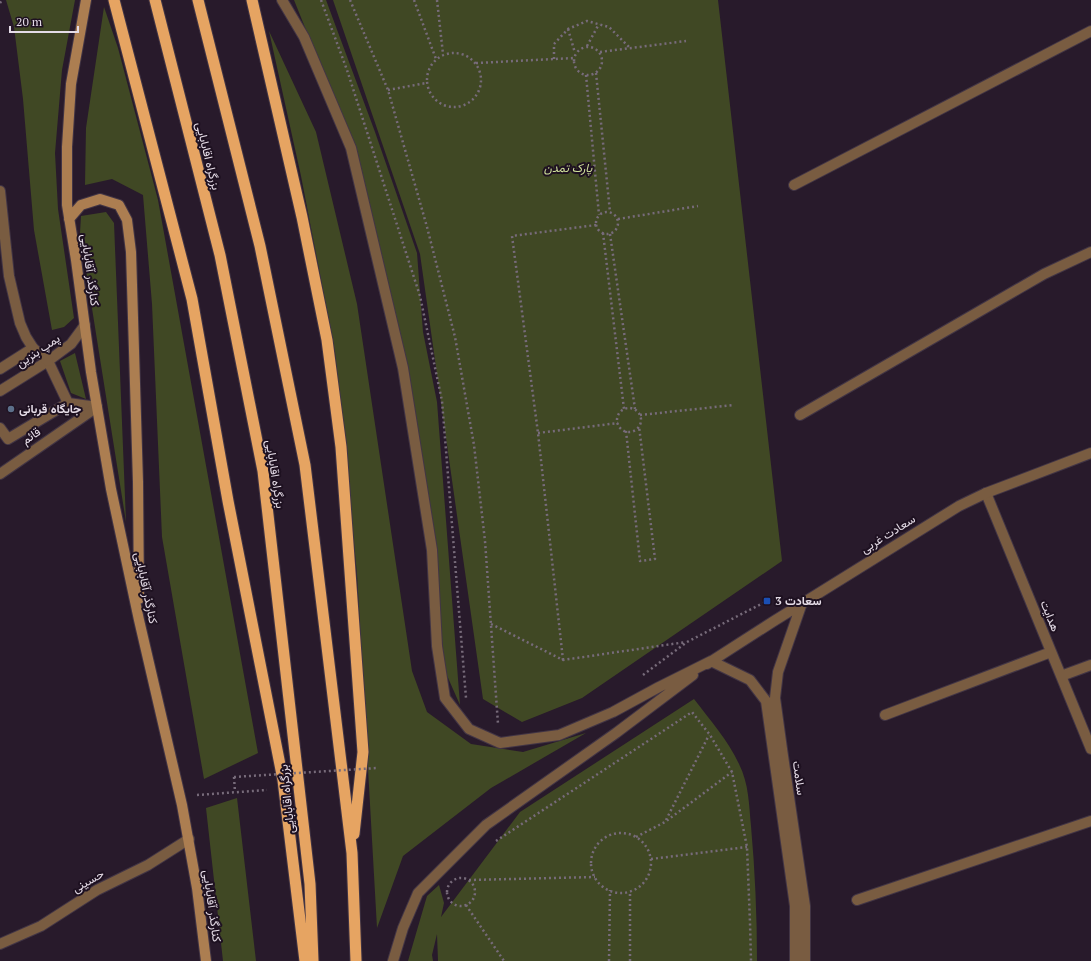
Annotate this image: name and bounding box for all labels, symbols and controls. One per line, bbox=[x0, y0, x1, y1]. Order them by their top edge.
scale bar bbox=[10, 8, 78, 34]
text: 20 m bbox=[16, 14, 43, 29]
street label: بزرگراه اقابابایی bbox=[192, 120, 224, 192]
park label: پارک تمدن bbox=[544, 160, 592, 176]
street label: کنارگذر آقابابایی bbox=[77, 233, 103, 307]
street label: پمپ بنزین bbox=[13, 330, 63, 372]
place label: جایگاه قربانی bbox=[19, 401, 81, 417]
marker: جایگاه قربانی bbox=[6, 404, 16, 414]
street label: قائم bbox=[18, 424, 44, 448]
street label: بزرگراه اقابابایی bbox=[262, 438, 288, 510]
street label: سعادت غربی bbox=[858, 511, 918, 557]
street label: کنارگذر آقابابایی bbox=[131, 551, 161, 625]
place label: سعادت 3 bbox=[775, 593, 822, 608]
marker: سعادت 3 bbox=[762, 596, 772, 606]
street label: هدایت bbox=[1037, 598, 1063, 634]
street label: سلامت bbox=[790, 760, 809, 796]
street label: بزرگراه اقابابایی bbox=[275, 764, 299, 834]
street label: حسینی bbox=[69, 865, 107, 897]
street label: کنارگذر آقابابایی bbox=[199, 869, 225, 943]

